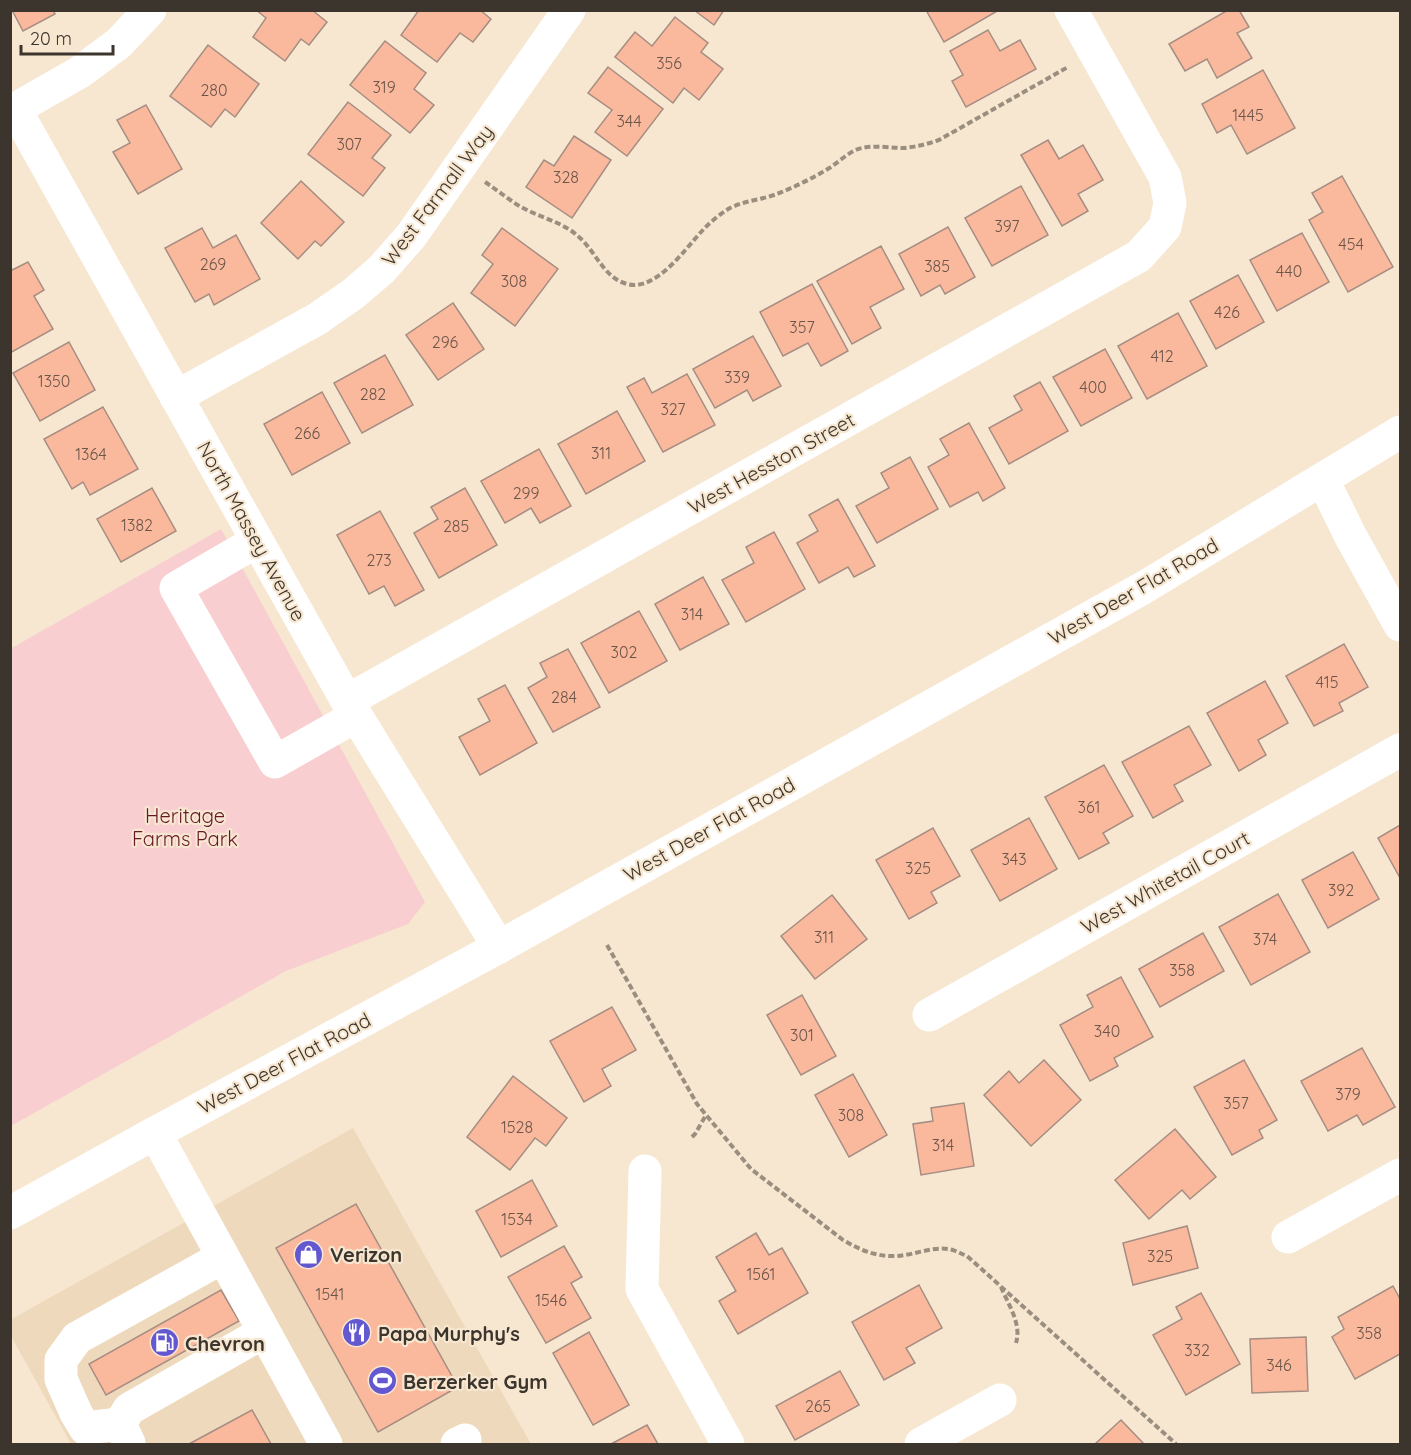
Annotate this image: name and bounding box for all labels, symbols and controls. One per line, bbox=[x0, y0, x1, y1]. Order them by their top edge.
scale bar bbox=[21, 18, 112, 56]
text: 20 m bbox=[30, 27, 72, 50]
house number: 356 bbox=[656, 53, 682, 73]
house number: 319 bbox=[372, 77, 396, 97]
house number: 280 bbox=[200, 80, 228, 100]
house number: 1445 bbox=[1232, 105, 1264, 125]
house number: 344 bbox=[616, 111, 642, 131]
street label: West Farmall Way bbox=[376, 119, 498, 271]
house number: 307 bbox=[336, 134, 362, 154]
house number: 328 bbox=[553, 167, 579, 187]
house number: 397 bbox=[994, 216, 1020, 236]
house number: 454 bbox=[1338, 234, 1364, 254]
house number: 269 bbox=[200, 254, 226, 274]
house number: 385 bbox=[924, 256, 950, 276]
house number: 440 bbox=[1276, 261, 1302, 281]
house number: 308 bbox=[501, 271, 527, 291]
house number: 426 bbox=[1214, 302, 1240, 322]
house number: 357 bbox=[789, 317, 815, 337]
house number: 296 bbox=[432, 332, 459, 352]
house number: 412 bbox=[1150, 346, 1174, 366]
house number: 339 bbox=[724, 367, 750, 387]
house number: 1350 bbox=[38, 371, 70, 391]
house number: 400 bbox=[1079, 377, 1107, 397]
house number: 282 bbox=[360, 384, 386, 404]
house number: 327 bbox=[660, 399, 686, 419]
street label: West Hesston Street bbox=[683, 407, 859, 519]
house number: 266 bbox=[294, 423, 320, 443]
street label: North Massey Avenue bbox=[192, 437, 312, 625]
house number: 311 bbox=[591, 443, 611, 463]
house number: 1364 bbox=[75, 444, 107, 464]
house number: 299 bbox=[513, 483, 539, 503]
house number: 1382 bbox=[121, 515, 153, 535]
house number: 285 bbox=[443, 516, 469, 536]
street label: West Deer Flat Road bbox=[1044, 532, 1222, 650]
house number: 273 bbox=[366, 550, 392, 570]
house number: 314 bbox=[681, 604, 703, 624]
house number: 302 bbox=[611, 642, 638, 662]
house number: 415 bbox=[1316, 672, 1338, 692]
house number: 284 bbox=[551, 687, 577, 707]
street label: West Deer Flat Road bbox=[619, 771, 799, 887]
house number: 361 bbox=[1078, 797, 1100, 817]
park label: Heritage Farms Park bbox=[132, 803, 238, 851]
street label: West Whitetail Court bbox=[1076, 825, 1254, 939]
house number: 343 bbox=[1001, 849, 1027, 869]
house number: 325 bbox=[905, 858, 931, 878]
house number: 392 bbox=[1328, 880, 1354, 900]
house number: 311 bbox=[814, 927, 834, 947]
house number: 374 bbox=[1253, 929, 1277, 949]
house number: 358 bbox=[1169, 960, 1195, 980]
street label: West Deer Flat Road bbox=[193, 1007, 375, 1119]
house number: 340 bbox=[1094, 1021, 1120, 1041]
house number: 301 bbox=[790, 1025, 814, 1045]
house number: 379 bbox=[1335, 1084, 1361, 1104]
house number: 357 bbox=[1223, 1093, 1249, 1113]
house number: 308 bbox=[838, 1105, 864, 1125]
house number: 1528 bbox=[501, 1117, 533, 1137]
house number: 314 bbox=[932, 1135, 954, 1155]
house number: 1534 bbox=[501, 1209, 533, 1229]
shop icon: Verizon bbox=[293, 1238, 325, 1270]
place label: Verizon bbox=[330, 1242, 402, 1267]
house number: 325 bbox=[1147, 1246, 1173, 1266]
house number: 1561 bbox=[746, 1264, 776, 1284]
house number: 1541 bbox=[316, 1284, 344, 1304]
house number: 1546 bbox=[535, 1290, 567, 1310]
restaurant icon: Papa Murphy's bbox=[341, 1317, 373, 1349]
place label: Papa Murphy's bbox=[378, 1321, 520, 1346]
house number: 358 bbox=[1356, 1323, 1382, 1343]
fuel station icon: Chevron bbox=[148, 1327, 180, 1359]
place label: Chevron bbox=[185, 1331, 265, 1356]
house number: 332 bbox=[1184, 1340, 1210, 1360]
house number: 346 bbox=[1266, 1355, 1292, 1375]
sports icon: Berzerker Gym bbox=[366, 1365, 398, 1397]
place label: Berzerker Gym bbox=[403, 1369, 548, 1394]
house number: 265 bbox=[805, 1396, 831, 1416]

